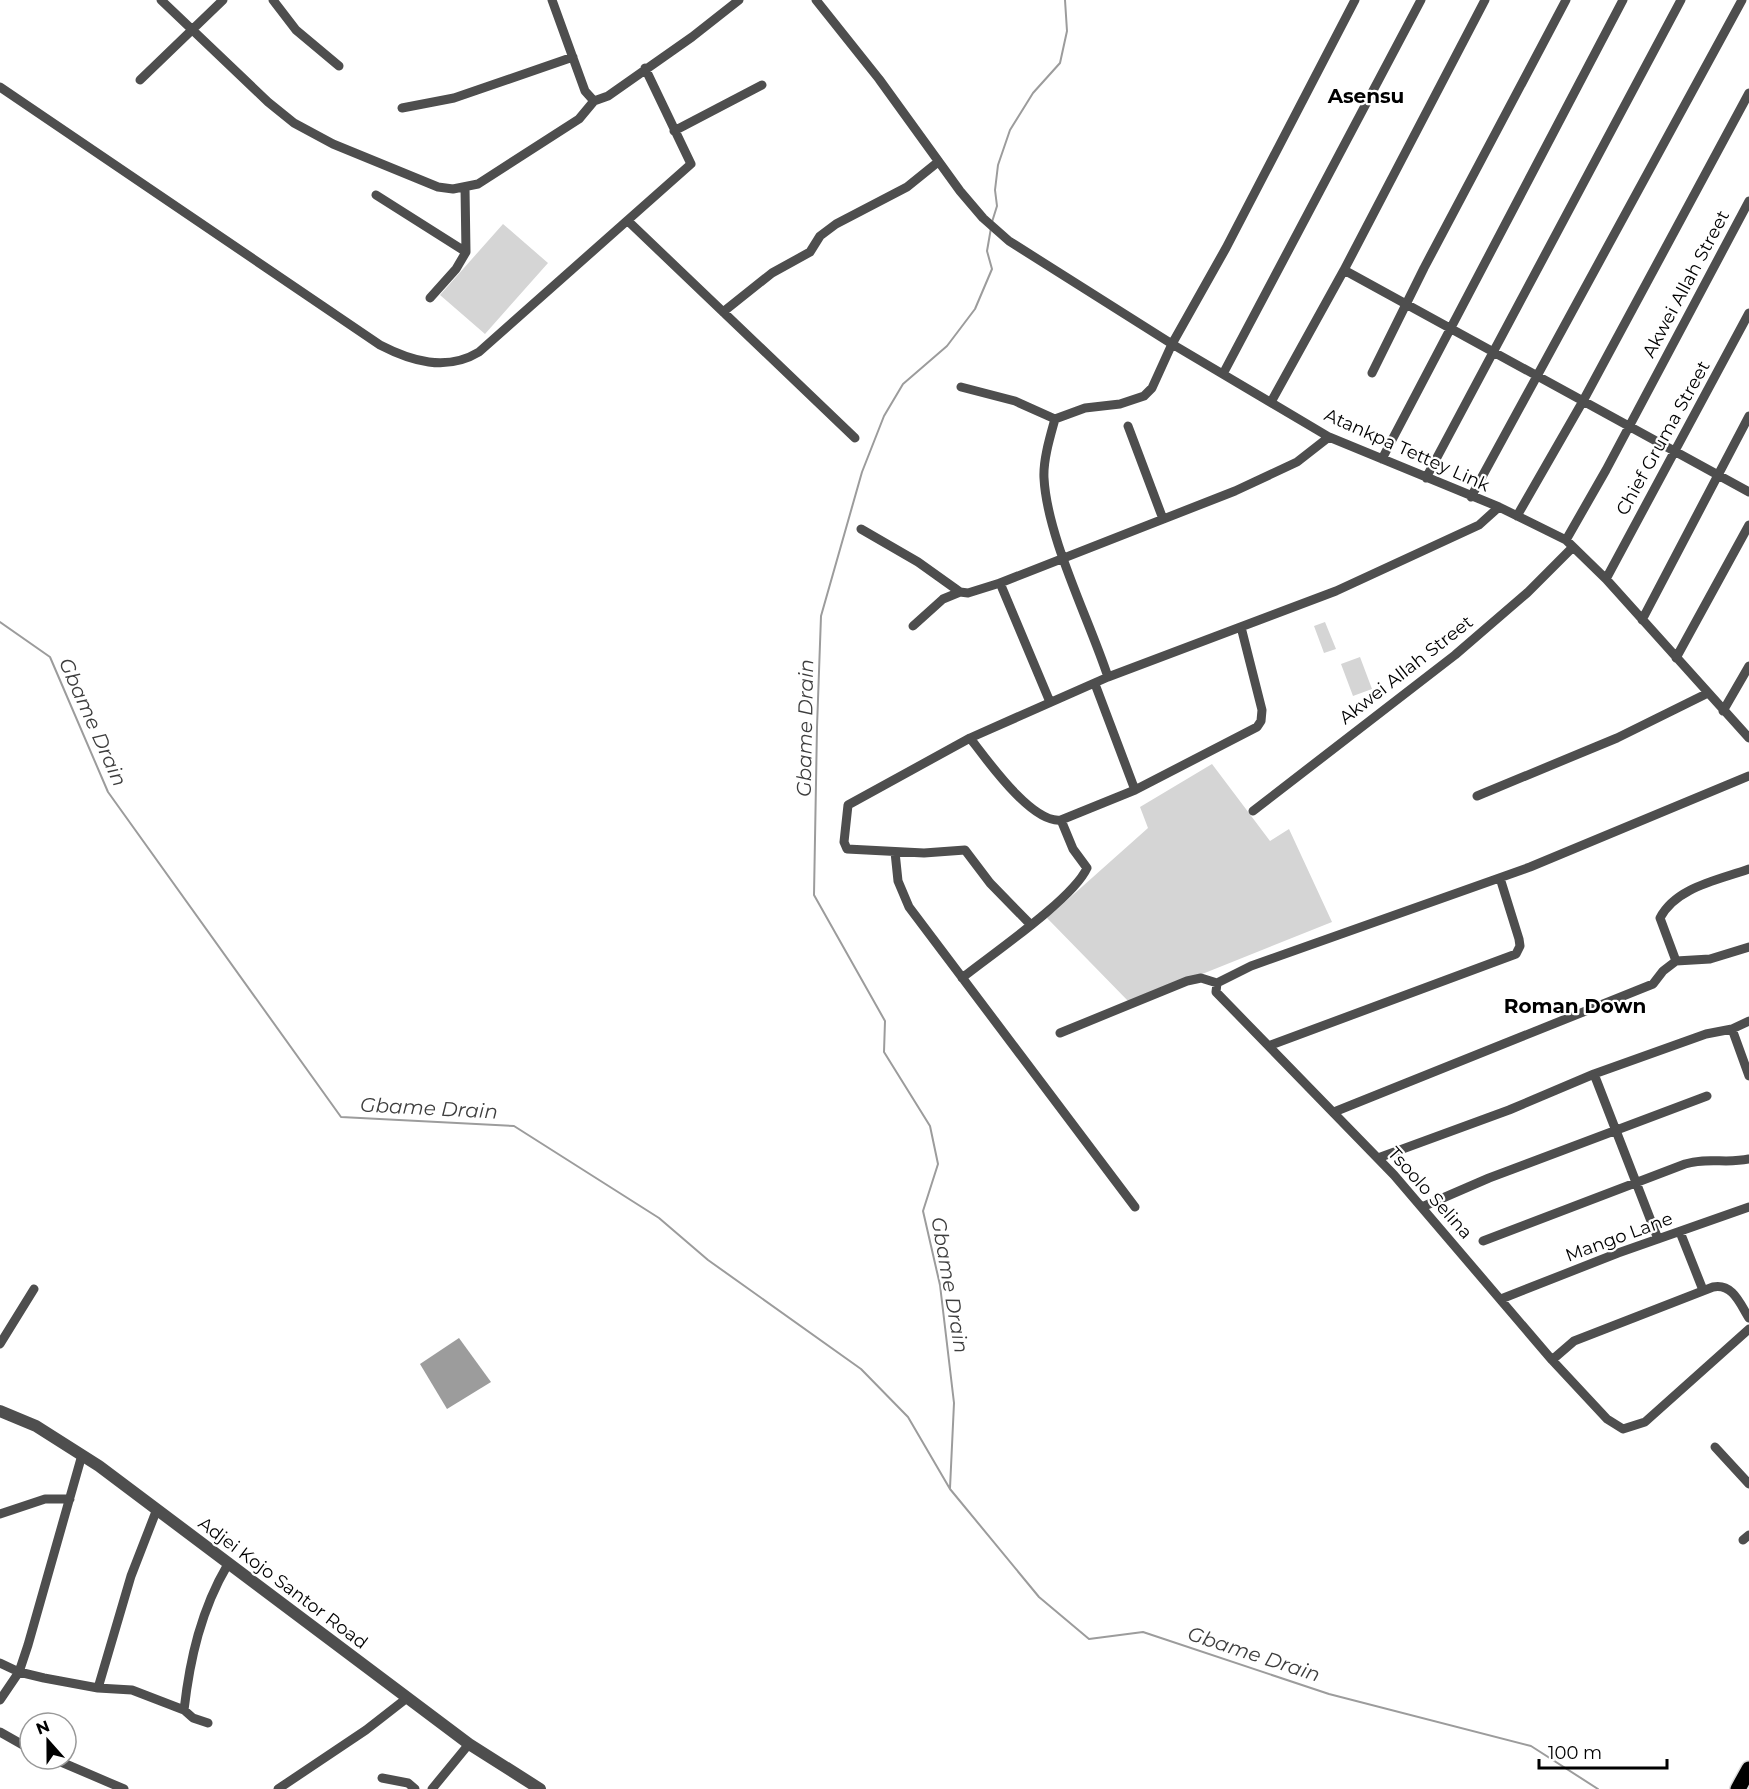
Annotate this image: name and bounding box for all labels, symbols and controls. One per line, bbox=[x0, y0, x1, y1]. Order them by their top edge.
district label: Asensu bbox=[1327, 84, 1404, 108]
street label: Akwei Allah Street bbox=[1638, 207, 1734, 361]
street label: Chief Gruma Street bbox=[1611, 357, 1715, 519]
street label: Atankpa Tettey Link bbox=[1321, 404, 1493, 496]
street label: Akwei Allah Street bbox=[1335, 611, 1477, 729]
water label: Gbame Drain bbox=[54, 654, 132, 790]
water label: Gbame Drain bbox=[792, 659, 818, 797]
district label: Roman Down bbox=[1504, 994, 1646, 1018]
water label: Gbame Drain bbox=[360, 1092, 498, 1124]
street label: Tsoolo Selina bbox=[1383, 1142, 1477, 1244]
street label: Mango Lane bbox=[1562, 1207, 1676, 1267]
water label: Gbame Drain bbox=[926, 1215, 974, 1355]
street label: Adjei Kojo Santor Road bbox=[194, 1512, 372, 1654]
water label: Gbame Drain bbox=[1185, 1621, 1323, 1687]
north arrow bbox=[18, 1711, 78, 1771]
text: N bbox=[33, 1716, 52, 1739]
scale bar bbox=[1539, 1732, 1666, 1770]
text: 100 m bbox=[1548, 1742, 1602, 1764]

